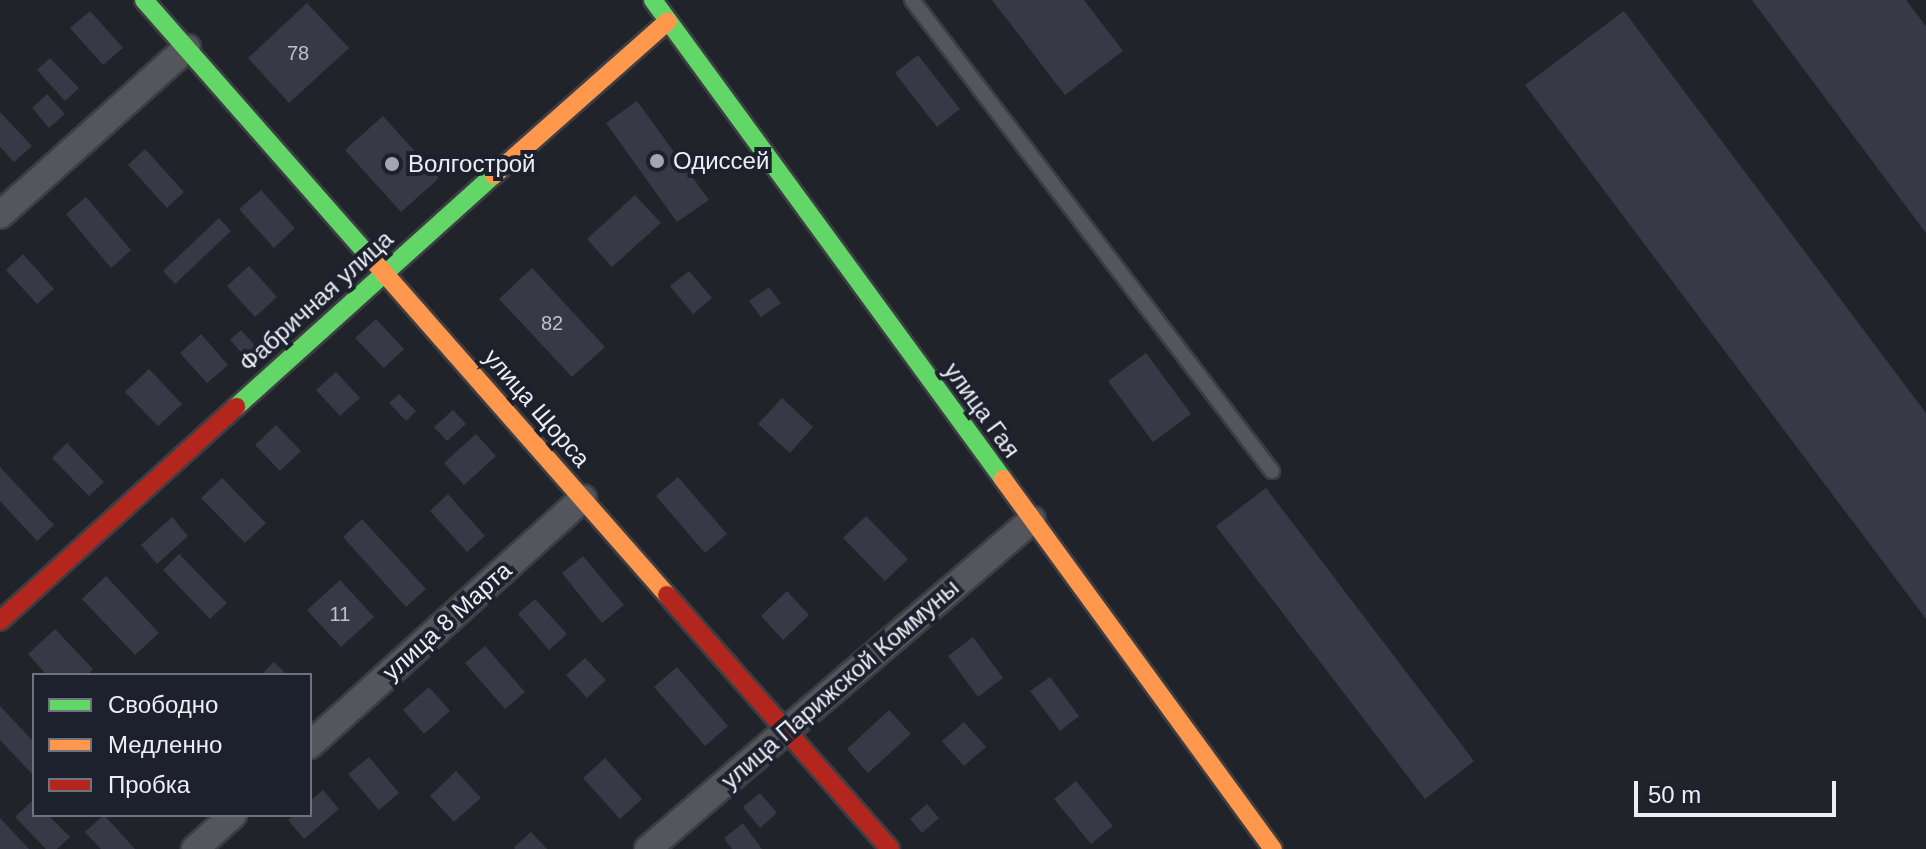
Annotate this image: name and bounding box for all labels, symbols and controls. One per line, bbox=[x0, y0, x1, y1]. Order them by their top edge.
house number: 78 bbox=[287, 41, 309, 65]
place label: Одиссей bbox=[673, 147, 769, 175]
place label: Волгострой bbox=[408, 150, 536, 178]
marker: Одиссей bbox=[648, 152, 666, 170]
marker: Волгострой bbox=[383, 155, 401, 173]
street label: Фабричная улица bbox=[233, 224, 399, 378]
house number: 82 bbox=[541, 311, 563, 335]
street label: улица Щорса bbox=[478, 343, 596, 473]
street label: улица Гая bbox=[938, 357, 1026, 463]
street label: улица 8 Марта bbox=[377, 556, 517, 686]
street label: улица Парижской Коммуны bbox=[715, 573, 965, 795]
house number: 11 bbox=[330, 602, 350, 626]
legend bbox=[32, 673, 312, 817]
text: Свободно bbox=[108, 691, 218, 718]
text: Медленно bbox=[108, 731, 222, 758]
scale bar bbox=[1638, 765, 1840, 815]
text: Пробка bbox=[108, 771, 190, 798]
text: 50 m bbox=[1648, 781, 1701, 808]

